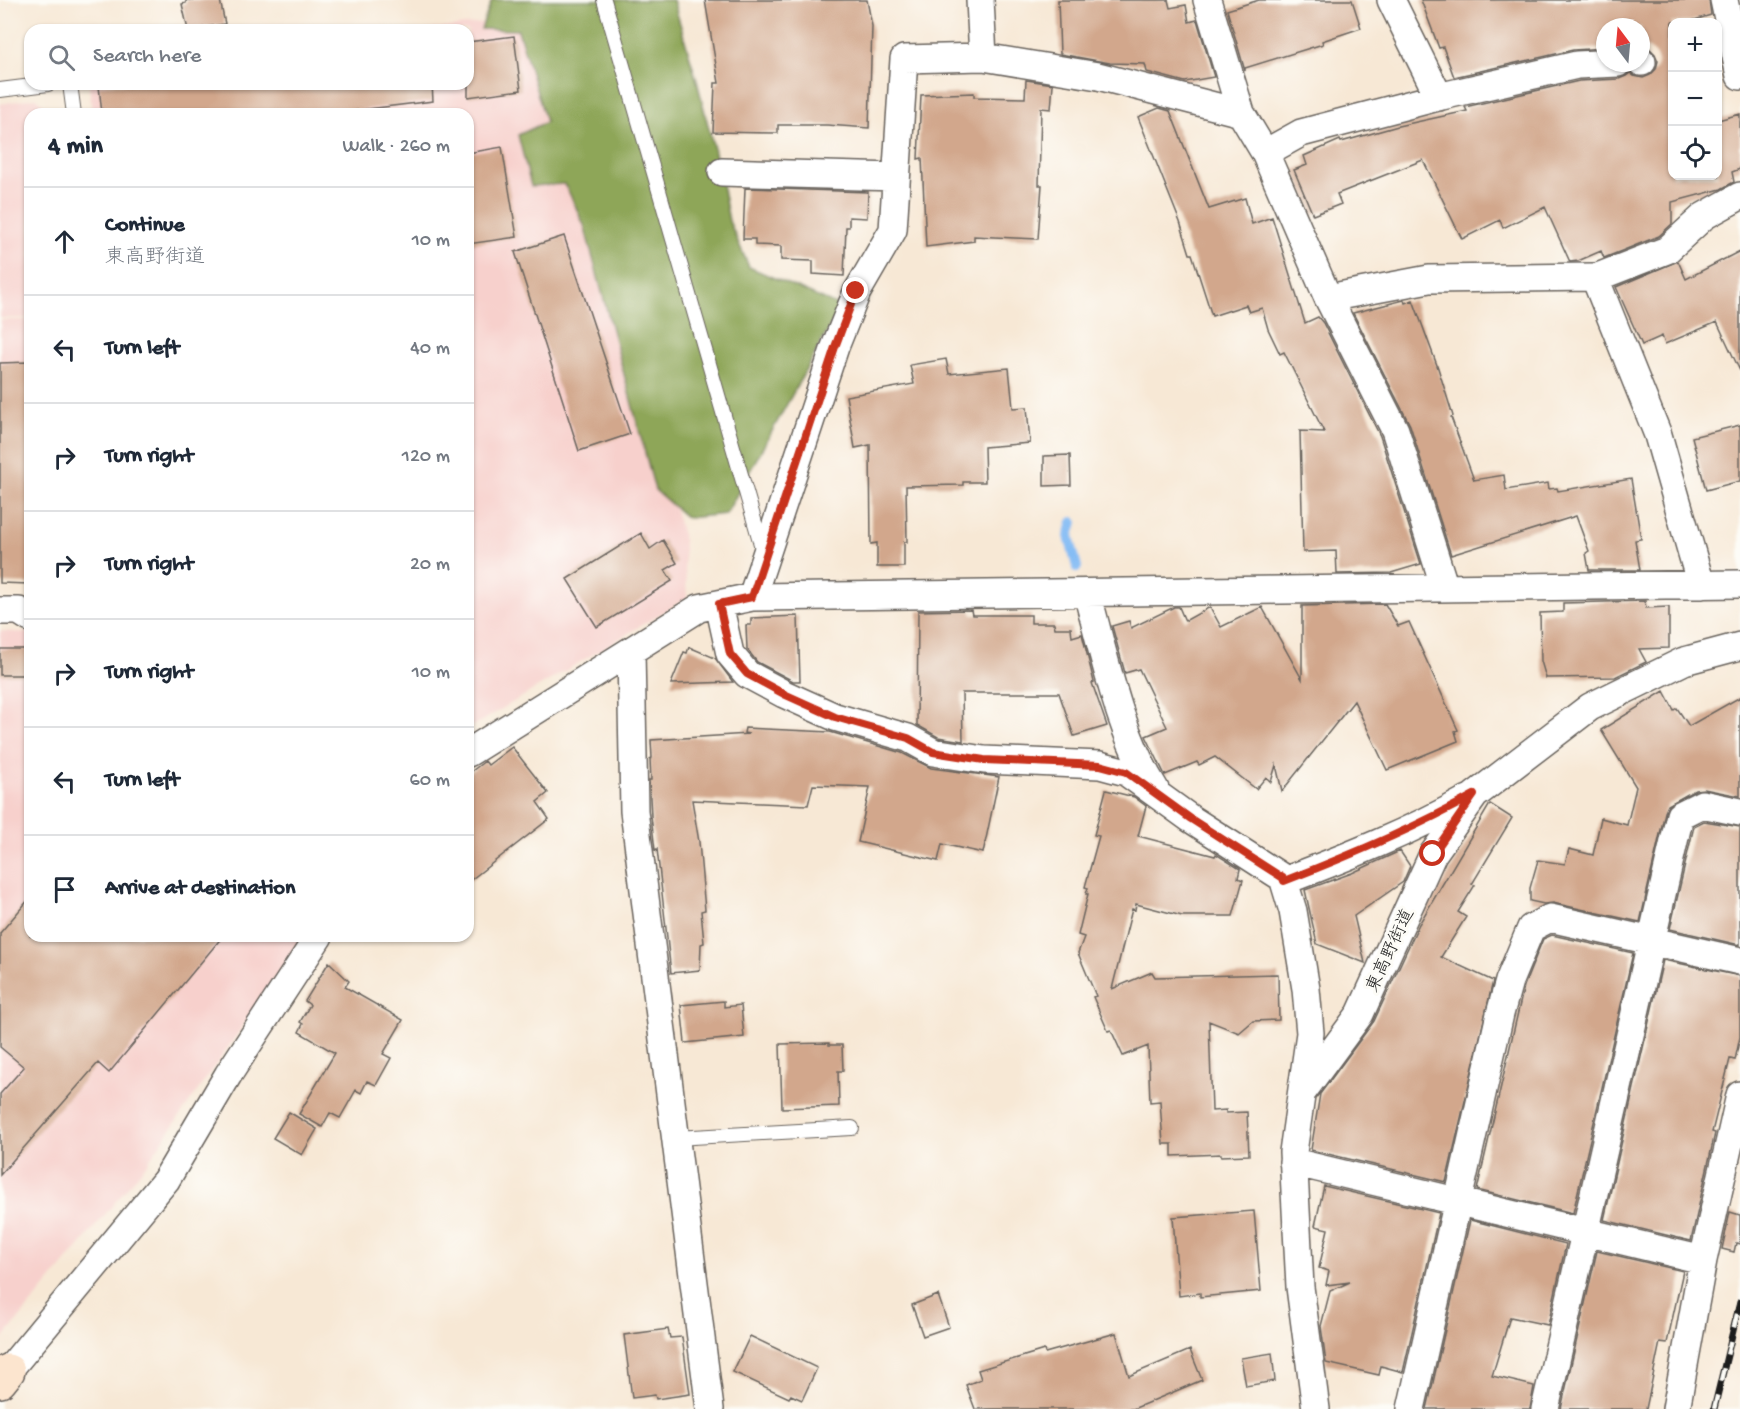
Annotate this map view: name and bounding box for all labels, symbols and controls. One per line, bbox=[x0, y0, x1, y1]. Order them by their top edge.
north arrow bbox=[1596, 18, 1650, 72]
map controls bbox=[1668, 18, 1722, 180]
button: + bbox=[1668, 18, 1722, 72]
search box bbox=[24, 24, 474, 90]
icon: search bbox=[45, 41, 78, 74]
text: Search here bbox=[93, 44, 201, 70]
button: − bbox=[1668, 72, 1722, 126]
button: locate bbox=[1668, 126, 1722, 180]
text: 4 min bbox=[48, 132, 103, 163]
text: Walk · 260 m bbox=[343, 136, 450, 159]
text: Continue bbox=[105, 213, 185, 239]
icon: ahead bbox=[48, 225, 81, 258]
text: 10 m bbox=[412, 230, 450, 253]
text: 東高野街道 bbox=[105, 247, 205, 270]
route end bbox=[842, 277, 868, 303]
icon: left bbox=[48, 333, 81, 366]
text: Turn left bbox=[105, 336, 179, 362]
text: 40 m bbox=[410, 338, 450, 361]
icon: right bbox=[48, 441, 81, 474]
text: Turn right bbox=[105, 444, 193, 470]
text: 120 m bbox=[402, 446, 450, 469]
icon: right bbox=[48, 549, 81, 582]
text: Turn right bbox=[105, 552, 193, 578]
text: 20 m bbox=[410, 554, 450, 577]
icon: right bbox=[48, 657, 81, 690]
text: Turn right bbox=[105, 660, 193, 686]
text: 10 m bbox=[412, 662, 450, 685]
icon: left bbox=[48, 765, 81, 798]
text: Turn left bbox=[105, 768, 179, 794]
text: 60 m bbox=[410, 770, 450, 793]
route start bbox=[1419, 840, 1445, 866]
icon: arrive bbox=[48, 873, 81, 906]
text: Arrive at destination bbox=[105, 876, 295, 902]
street label: 東高野街道 bbox=[1362, 905, 1420, 996]

